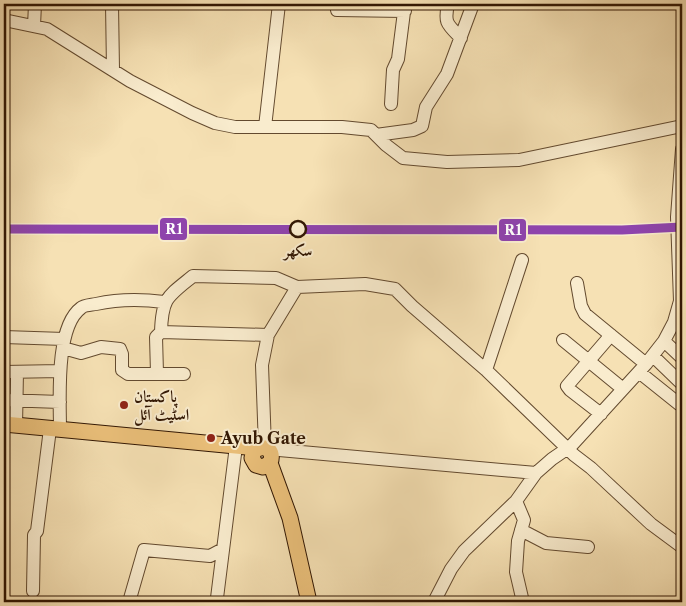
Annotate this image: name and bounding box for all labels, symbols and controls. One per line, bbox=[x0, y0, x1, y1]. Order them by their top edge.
line badge: R1 bbox=[159, 217, 188, 241]
line badge: R1 bbox=[498, 218, 527, 242]
text: R1 bbox=[165, 220, 183, 238]
marker: سكهر bbox=[289, 220, 307, 238]
text: R1 bbox=[504, 221, 522, 239]
place label: سكهر bbox=[282, 240, 312, 261]
place label: پاکستان اسٹیٹ آئل bbox=[134, 386, 189, 426]
marker: پاکستان اسٹیٹ آئل bbox=[118, 399, 130, 411]
place label: Ayub Gate bbox=[220, 428, 306, 448]
marker: Ayub Gate bbox=[205, 432, 217, 444]

